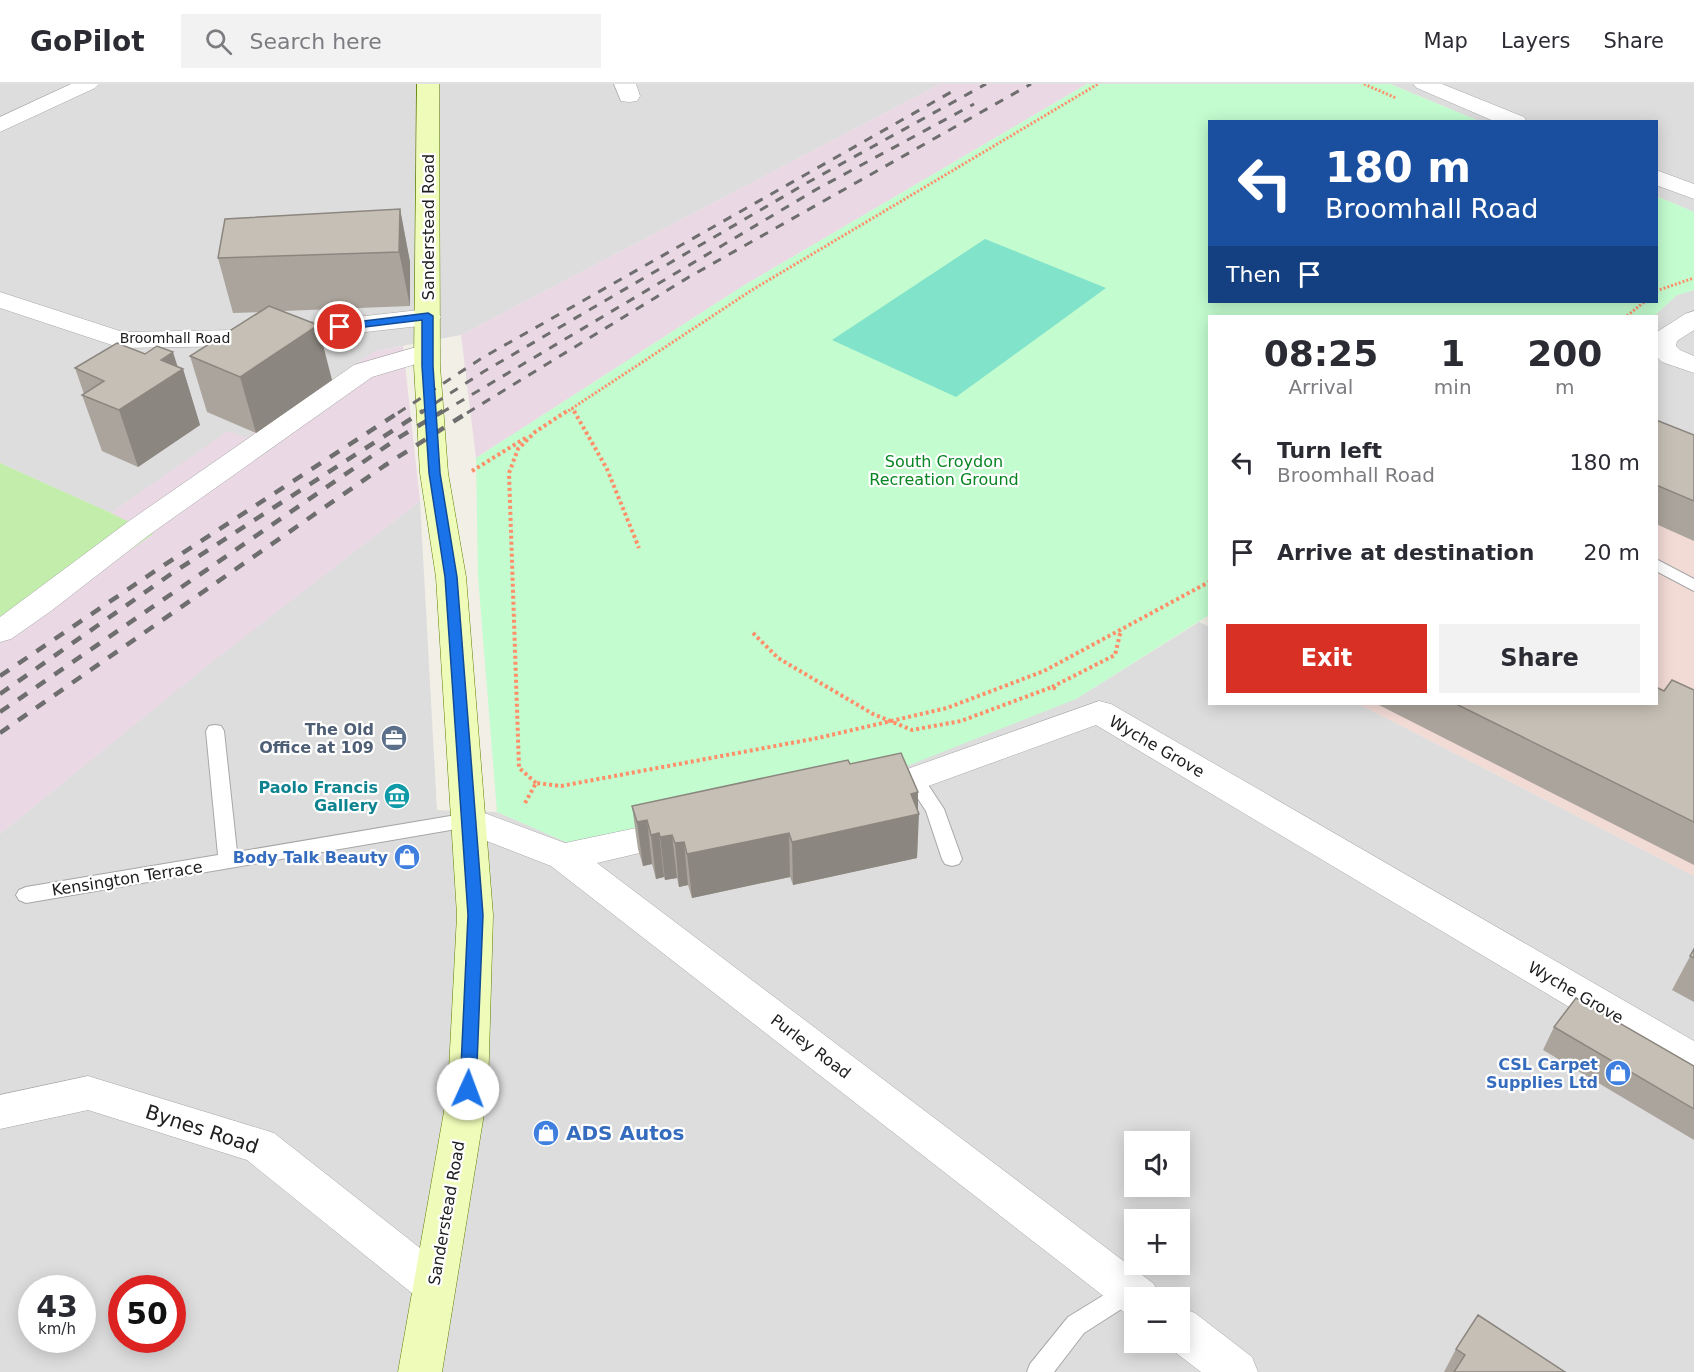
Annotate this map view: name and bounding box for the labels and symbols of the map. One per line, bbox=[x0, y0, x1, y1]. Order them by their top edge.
street label: Sanderstead Road bbox=[419, 154, 438, 300]
pin bbox=[314, 301, 365, 352]
street label: Broomhall Road bbox=[120, 330, 230, 346]
park label: South Croydon Recreation Ground bbox=[869, 452, 1019, 489]
street label: Wyche Grove bbox=[1106, 712, 1208, 781]
place label: The Old Office at 109 bbox=[259, 720, 374, 757]
office icon: The Old Office at 109 bbox=[379, 723, 409, 753]
place label: Paolo Francis Gallery bbox=[258, 778, 379, 815]
museum icon: Paolo Francis Gallery bbox=[382, 781, 412, 811]
shop icon: Body Talk Beauty bbox=[392, 842, 422, 872]
place label: Body Talk Beauty bbox=[233, 848, 389, 867]
street label: Kensington Terrace bbox=[50, 857, 204, 900]
street label: Wyche Grove bbox=[1525, 958, 1627, 1027]
street label: Purley Road bbox=[767, 1010, 854, 1083]
place label: CSL Carpet Supplies Ltd bbox=[1486, 1055, 1598, 1092]
position arrow bbox=[436, 1057, 500, 1121]
shop icon: CSL Carpet Supplies Ltd bbox=[1603, 1058, 1633, 1088]
street label: Bynes Road bbox=[142, 1099, 262, 1159]
shop icon: ADS Autos bbox=[531, 1118, 561, 1148]
place label: ADS Autos bbox=[566, 1121, 684, 1145]
street label: Sanderstead Road bbox=[424, 1139, 469, 1287]
speed limit sign: 50 bbox=[108, 1275, 186, 1353]

